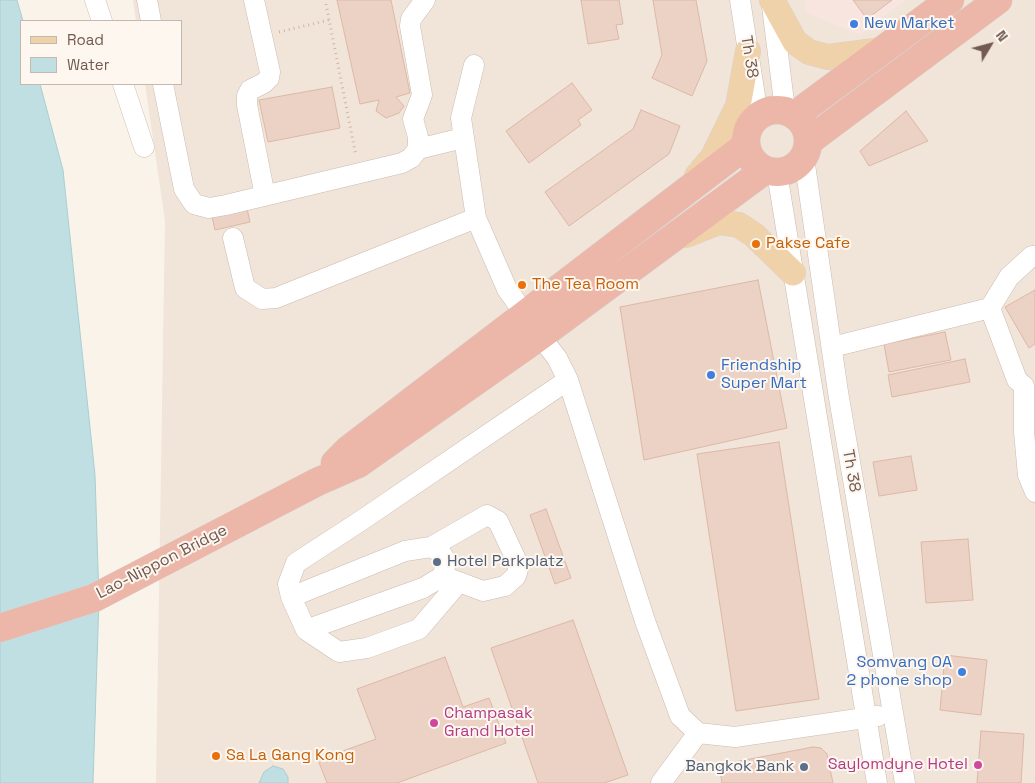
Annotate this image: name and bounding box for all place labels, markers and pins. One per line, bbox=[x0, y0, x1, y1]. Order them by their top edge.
place label: New Market bbox=[864, 14, 955, 34]
marker: New Market bbox=[848, 18, 860, 30]
place label: Pakse Cafe bbox=[766, 234, 850, 254]
marker: Pakse Cafe bbox=[750, 238, 762, 250]
place label: The Tea Room bbox=[532, 275, 639, 295]
marker: The Tea Room bbox=[516, 279, 528, 291]
place label: Friendship Super Mart bbox=[721, 356, 807, 394]
marker: Friendship Super Mart bbox=[705, 369, 717, 381]
place label: Hotel Parkplatz bbox=[447, 552, 564, 572]
marker: Hotel Parkplatz bbox=[431, 556, 443, 568]
place label: Somvang OA 2 phone shop bbox=[846, 653, 952, 691]
marker: Somvang OA 2 phone shop bbox=[956, 666, 968, 678]
place label: Champasak Grand Hotel bbox=[444, 704, 534, 742]
marker: Champasak Grand Hotel bbox=[428, 717, 440, 729]
place label: Sa La Gang Kong bbox=[226, 746, 355, 766]
marker: Sa La Gang Kong bbox=[210, 750, 222, 762]
place label: Saylomdyne Hotel bbox=[828, 755, 968, 775]
place label: Bangkok Bank bbox=[685, 757, 794, 777]
marker: Saylomdyne Hotel bbox=[972, 759, 984, 771]
marker: Bangkok Bank bbox=[798, 761, 810, 773]

